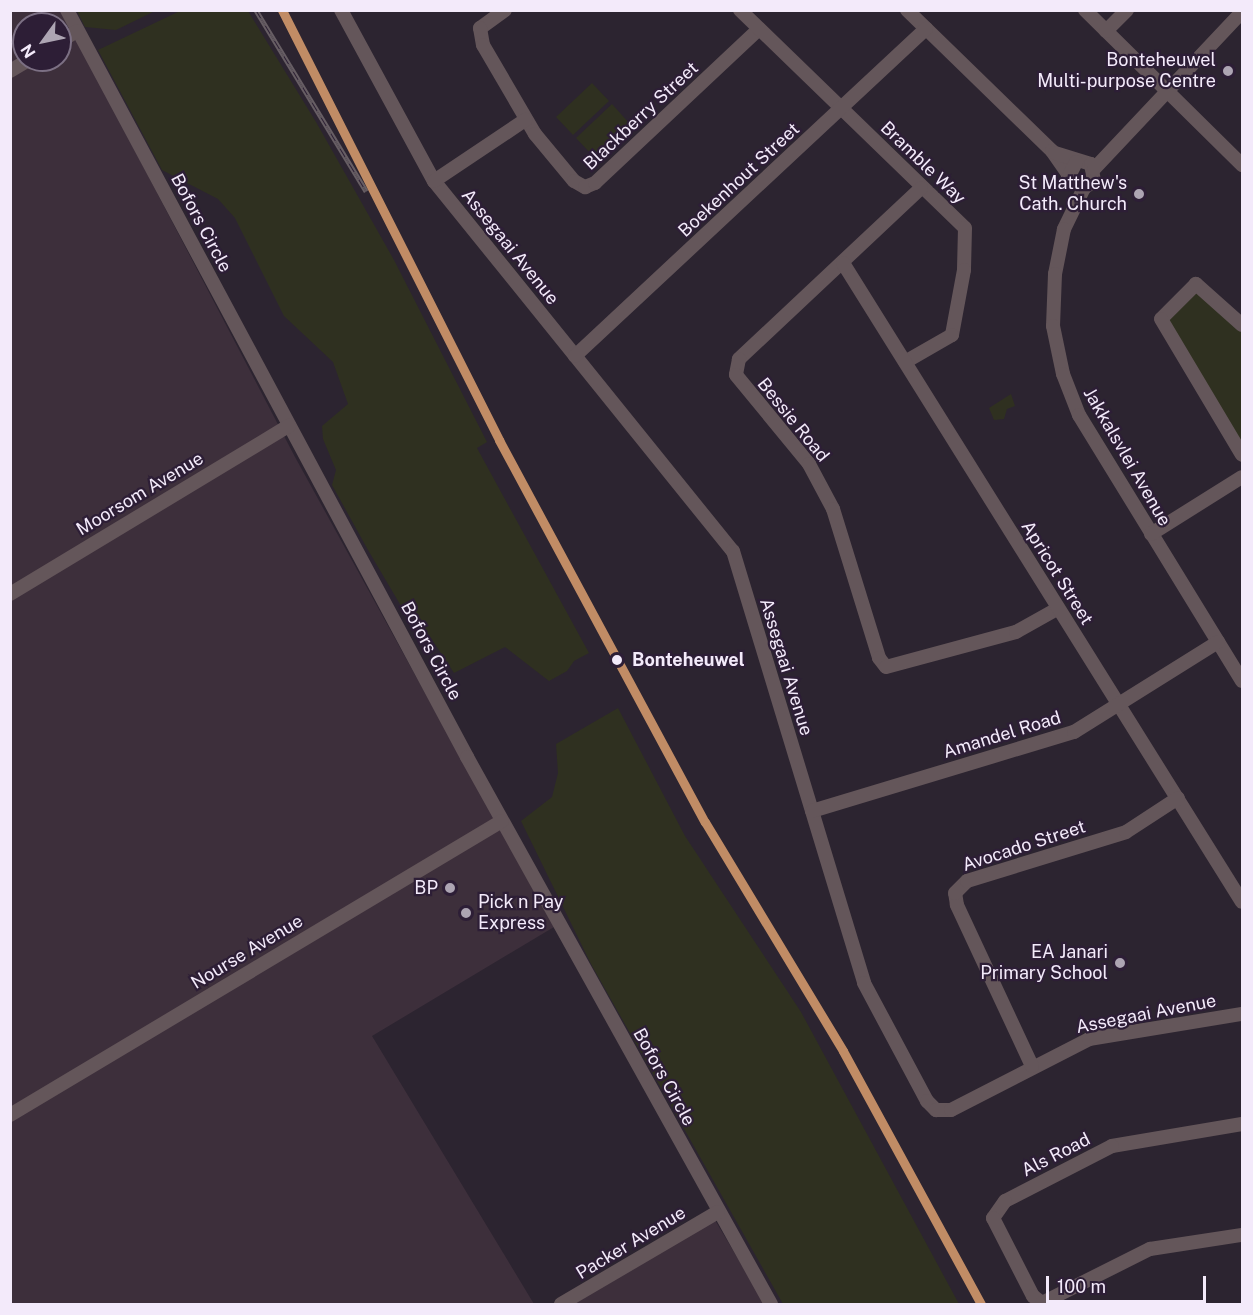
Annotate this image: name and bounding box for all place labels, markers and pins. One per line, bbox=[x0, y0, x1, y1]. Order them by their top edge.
place label: Bonteheuwel Multi-purpose Centre bbox=[1037, 50, 1216, 92]
marker: Bonteheuwel Multi-purpose Centre bbox=[1221, 64, 1235, 78]
place label: St Matthew's Cath. Church bbox=[1018, 173, 1127, 216]
marker: St Matthew's Cath. Church bbox=[1132, 187, 1146, 201]
place label: Bonteheuwel bbox=[632, 649, 745, 671]
marker: Bonteheuwel bbox=[607, 650, 627, 670]
place label: BP bbox=[414, 877, 438, 899]
marker: BP bbox=[443, 881, 457, 895]
place label: Pick n Pay Express bbox=[478, 892, 563, 934]
marker: Pick n Pay Express bbox=[459, 906, 473, 920]
place label: EA Janari Primary School bbox=[980, 942, 1108, 984]
marker: EA Janari Primary School bbox=[1113, 956, 1127, 970]

